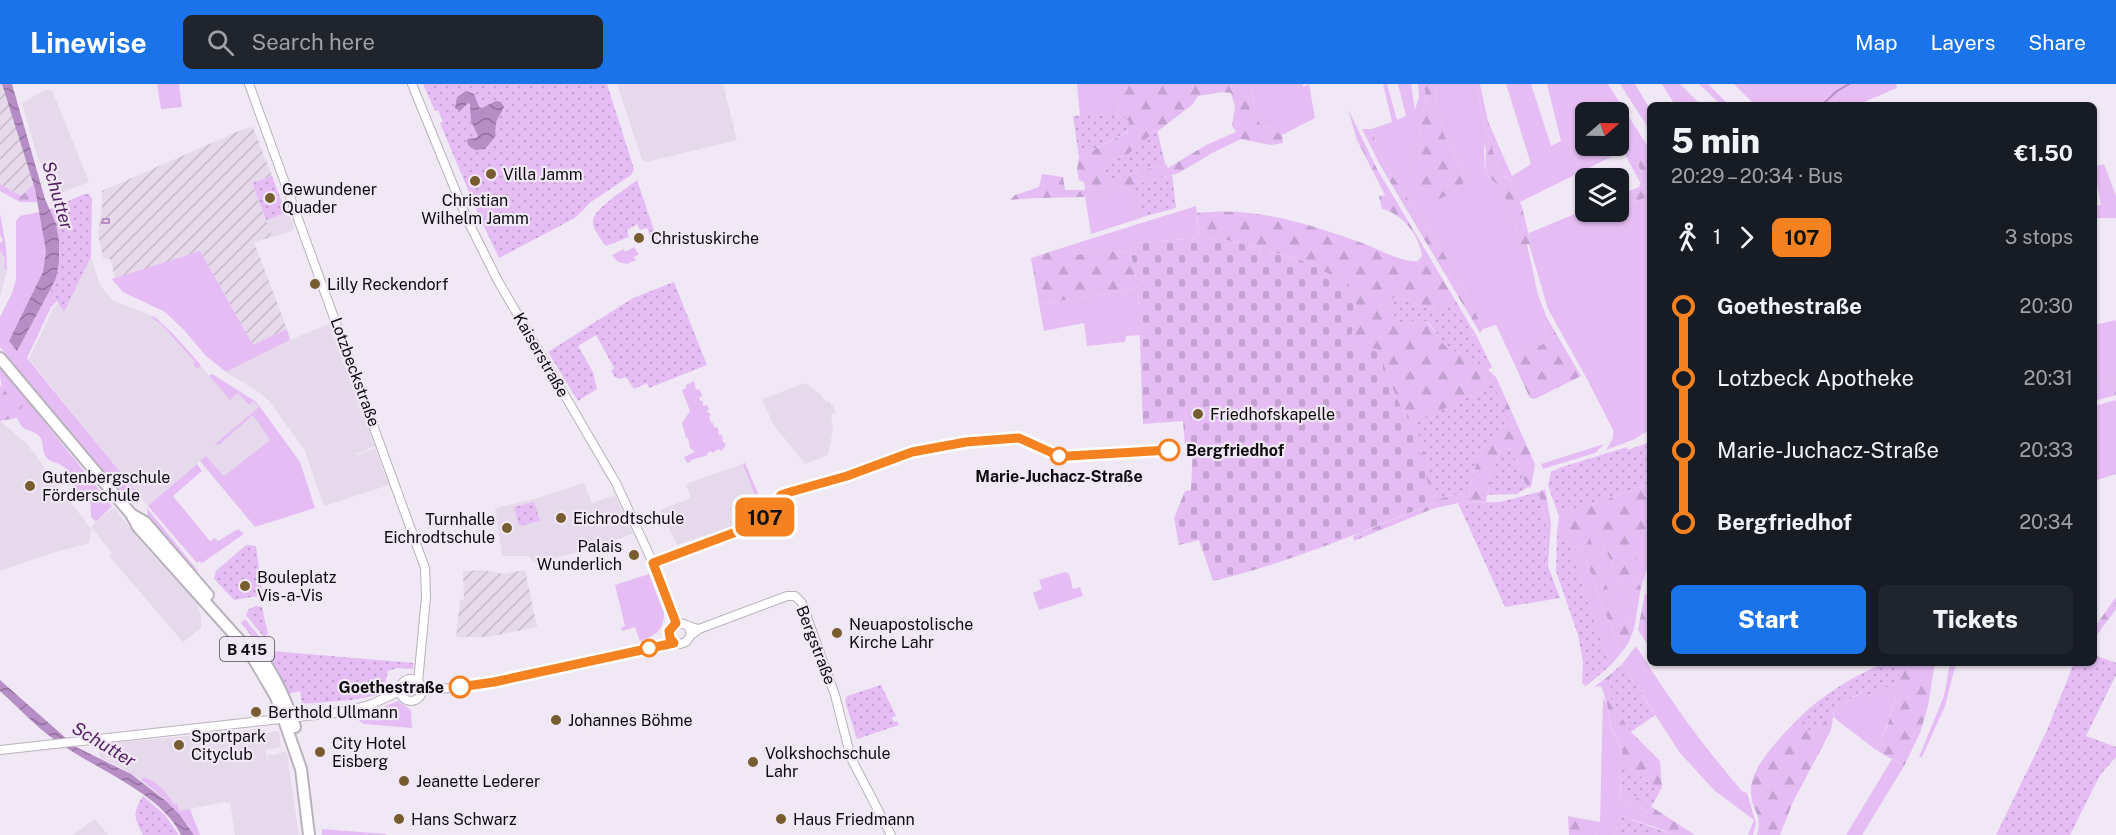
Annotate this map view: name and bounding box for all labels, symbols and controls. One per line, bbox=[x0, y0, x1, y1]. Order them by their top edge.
search box bbox=[183, 15, 603, 69]
text: Linewise bbox=[30, 26, 147, 59]
icon: search bbox=[204, 26, 237, 59]
text: Search here bbox=[252, 29, 375, 55]
text: Map bbox=[1855, 30, 1898, 55]
text: Layers bbox=[1931, 30, 1995, 55]
text: Share bbox=[2028, 30, 2086, 55]
north arrow bbox=[1575, 102, 1629, 156]
map controls bbox=[1575, 102, 1629, 222]
text: 5 min bbox=[1671, 122, 1760, 160]
text: €1.50 bbox=[2014, 140, 2073, 166]
water label: Schutter bbox=[38, 158, 78, 232]
text: 20:29 – 20:34 · Bus bbox=[1671, 164, 1843, 188]
place label: Villa Jamm bbox=[503, 165, 583, 184]
marker: Villa Jamm bbox=[484, 167, 498, 181]
button: layers bbox=[1575, 168, 1629, 222]
marker: Christian Wilhelm Jamm bbox=[468, 174, 482, 188]
place label: Gewundener Quader bbox=[282, 180, 377, 217]
marker: Gewundener Quader bbox=[263, 191, 277, 205]
place label: Christian Wilhelm Jamm bbox=[421, 191, 529, 228]
icon: walk bbox=[1671, 221, 1704, 254]
icon: forward bbox=[1730, 221, 1763, 254]
text: 1 bbox=[1713, 225, 1721, 249]
text: 107 bbox=[1784, 225, 1819, 250]
text: 3 stops bbox=[2005, 225, 2073, 249]
place label: Christuskirche bbox=[651, 229, 759, 248]
marker: Christuskirche bbox=[632, 231, 646, 245]
place label: Lilly Reckendorf bbox=[327, 275, 448, 294]
marker: Lilly Reckendorf bbox=[308, 277, 322, 291]
text: Goethestraße bbox=[1717, 293, 1862, 319]
text: 20:30 bbox=[2020, 294, 2073, 318]
street label: Kaiserstraße bbox=[509, 309, 573, 401]
street label: Lotzbeckstraße bbox=[326, 315, 384, 429]
text: Lotzbeck Apotheke bbox=[1717, 365, 1914, 391]
text: 20:31 bbox=[2024, 366, 2073, 390]
place label: Friedhofskapelle bbox=[1210, 405, 1335, 424]
marker: Friedhofskapelle bbox=[1191, 407, 1205, 421]
text: Marie-Juchacz-Straße bbox=[1717, 437, 1939, 463]
text: 20:33 bbox=[2019, 438, 2073, 462]
marker: Bergfriedhof bbox=[1158, 439, 1180, 461]
place label: Bergfriedhof bbox=[1186, 441, 1285, 460]
marker: Marie-Juchacz-Straße bbox=[1050, 447, 1068, 465]
place label: Marie-Juchacz-Straße bbox=[975, 467, 1143, 486]
place label: Gutenbergschule Förderschule bbox=[42, 468, 170, 505]
marker: Gutenbergschule Förderschule bbox=[23, 479, 37, 493]
line badge: 107 bbox=[730, 498, 800, 536]
text: 107 bbox=[747, 505, 783, 530]
place label: Eichrodtschule bbox=[573, 509, 684, 528]
text: Bergfriedhof bbox=[1717, 509, 1852, 535]
place label: Turnhalle Eichrodtschule bbox=[384, 510, 495, 547]
text: 20:34 bbox=[2019, 510, 2073, 534]
marker: Eichrodtschule bbox=[554, 511, 568, 525]
marker: Turnhalle Eichrodtschule bbox=[500, 521, 514, 535]
place label: Palais Wunderlich bbox=[537, 537, 622, 574]
marker: Palais Wunderlich bbox=[627, 548, 641, 562]
place label: Bouleplatz Vis-a-Vis bbox=[257, 568, 337, 605]
marker: Bouleplatz Vis-a-Vis bbox=[238, 579, 252, 593]
button: Start bbox=[1671, 585, 1866, 654]
button: Tickets bbox=[1878, 585, 2073, 654]
street label: Bergstraße bbox=[792, 603, 840, 687]
place label: Neuapostolische Kirche Lahr bbox=[849, 615, 973, 652]
marker: Neuapostolische Kirche Lahr bbox=[830, 626, 844, 640]
road number: B 415 bbox=[220, 637, 274, 661]
unlabelled marker bbox=[640, 639, 658, 657]
marker: Goethestraße bbox=[449, 676, 471, 698]
place label: Goethestraße bbox=[339, 678, 444, 697]
place label: Berthold Ullmann bbox=[268, 703, 398, 722]
marker: Berthold Ullmann bbox=[249, 705, 263, 719]
place label: Johannes Böhme bbox=[568, 711, 693, 730]
marker: Johannes Böhme bbox=[549, 713, 563, 727]
water label: Schutter bbox=[68, 717, 140, 771]
place label: Sportpark Cityclub bbox=[191, 727, 266, 764]
place label: City Hotel Eisberg bbox=[332, 734, 406, 771]
marker: Sportpark Cityclub bbox=[172, 738, 186, 752]
place label: Volkshochschule Lahr bbox=[765, 744, 891, 781]
marker: City Hotel Eisberg bbox=[313, 745, 327, 759]
marker: Volkshochschule Lahr bbox=[746, 755, 760, 769]
place label: Jeanette Lederer bbox=[416, 772, 540, 791]
marker: Jeanette Lederer bbox=[397, 774, 411, 788]
place label: Hans Schwarz bbox=[411, 810, 517, 829]
place label: Haus Friedmann bbox=[793, 810, 915, 829]
marker: Hans Schwarz bbox=[392, 812, 406, 826]
marker: Haus Friedmann bbox=[774, 812, 788, 826]

